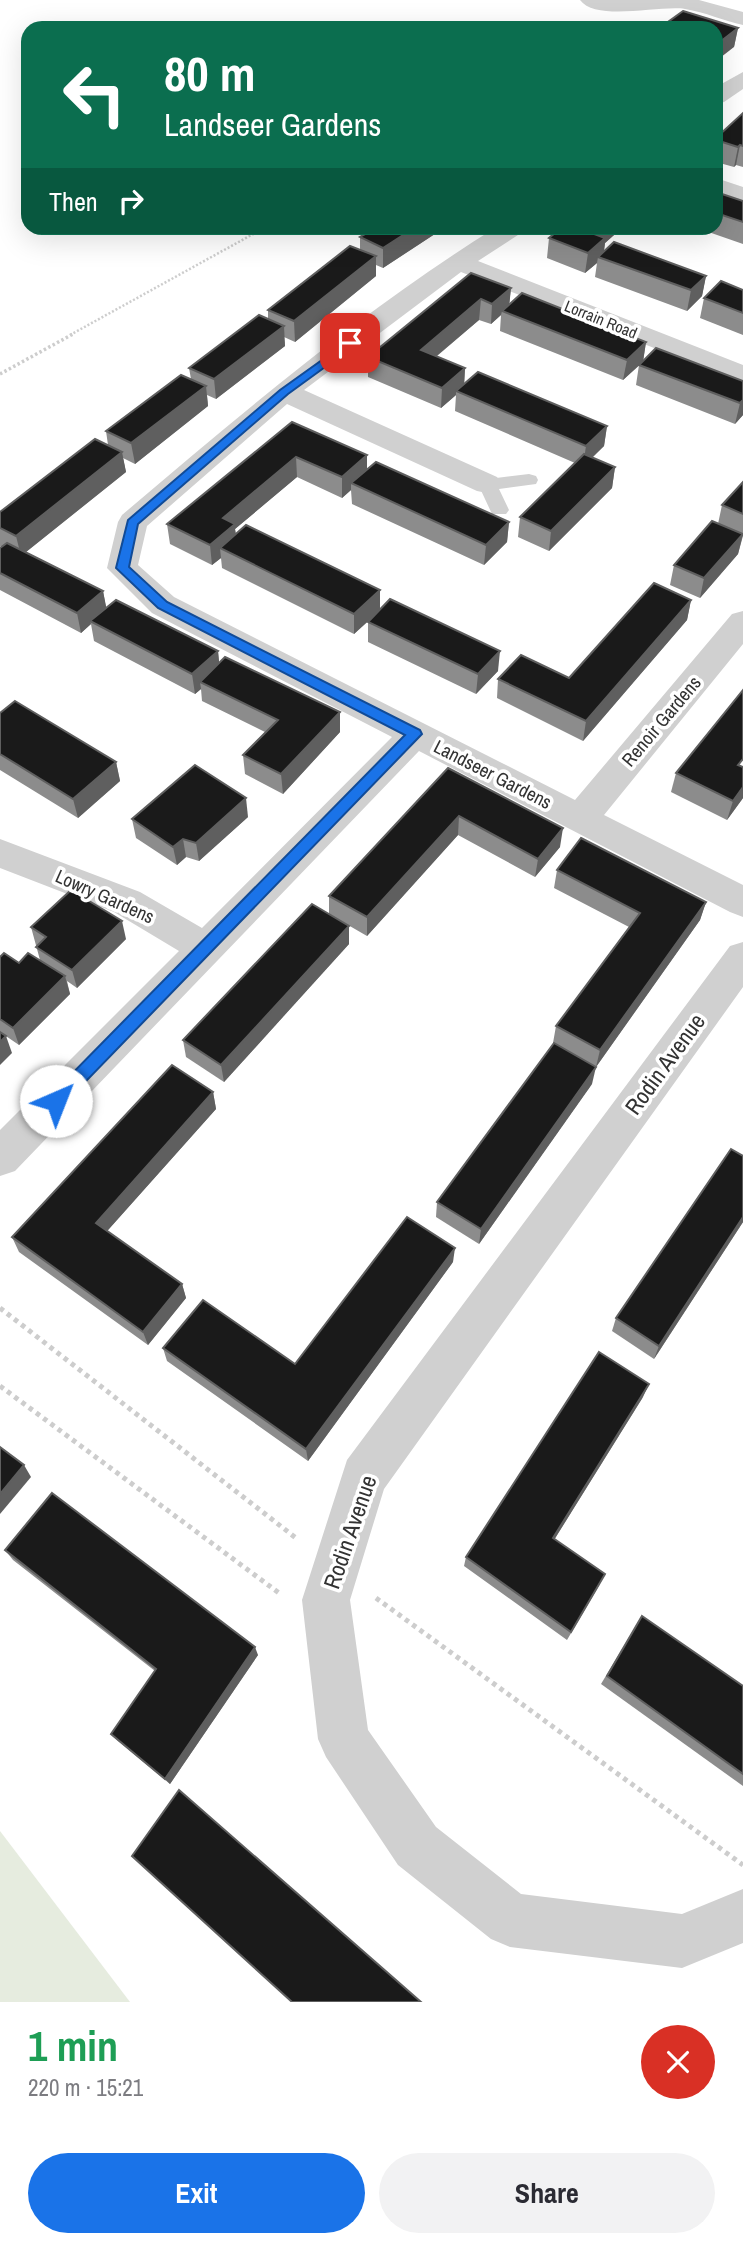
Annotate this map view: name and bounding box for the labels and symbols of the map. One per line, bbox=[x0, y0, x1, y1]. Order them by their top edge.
street label: Lorrain Road bbox=[561, 294, 641, 344]
pin bbox=[320, 313, 380, 373]
street label: Renoir Gardens bbox=[615, 670, 707, 772]
street label: Landseer Gardens bbox=[430, 733, 557, 815]
street label: Lowry Gardens bbox=[51, 863, 159, 929]
street label: Rodin Avenue bbox=[617, 1007, 712, 1121]
position arrow bbox=[19, 1064, 93, 1138]
street label: Rodin Avenue bbox=[316, 1471, 383, 1593]

